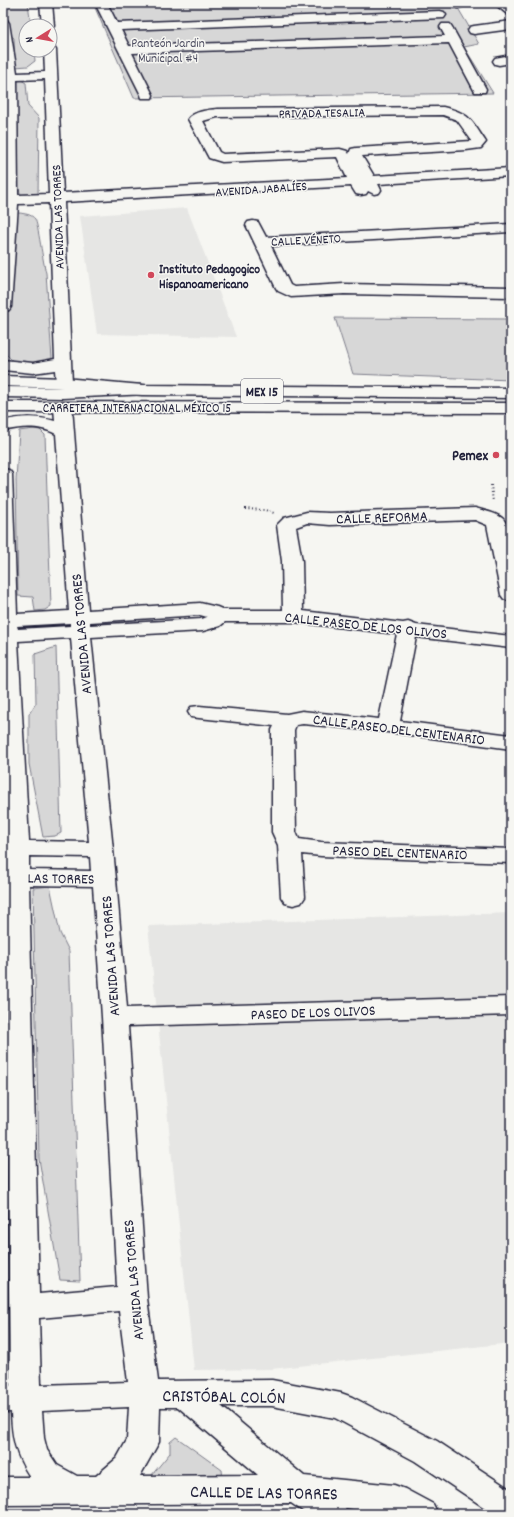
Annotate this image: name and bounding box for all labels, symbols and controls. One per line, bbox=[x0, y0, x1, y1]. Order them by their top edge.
north arrow bbox=[18, 18, 58, 58]
text: N bbox=[22, 35, 39, 44]
park label: Panteón Jardin Municipal #4 bbox=[131, 35, 205, 69]
street label: PRIVADA TESALIA bbox=[278, 104, 366, 125]
street label: AVENIDA LAS TORRES bbox=[48, 164, 71, 270]
street label: AVENIDA JABALÍES bbox=[215, 178, 308, 203]
street label: CALLE VÉNETO bbox=[271, 230, 342, 253]
place label: Instituto Pedagogico Hispanoamericano bbox=[159, 261, 260, 295]
marker: Instituto Pedagogico Hispanoamericano bbox=[146, 270, 156, 280]
road number: MEX 15 bbox=[241, 379, 283, 403]
street label: CARRETERA INTERNACIONAL MÉXICO 15 bbox=[43, 400, 231, 419]
place label: Pemex bbox=[452, 446, 488, 468]
marker: Pemex bbox=[491, 450, 501, 460]
street label: CALLE REFORMA bbox=[336, 506, 428, 532]
street label: AVENIDA LAS TORRES bbox=[67, 573, 99, 695]
street label: CALLE PASEO DE LOS OLIVOS bbox=[283, 608, 448, 646]
street label: CALLE PASEO DEL CENTENARIO bbox=[311, 710, 486, 752]
street label: PASEO DEL CENTENARIO bbox=[332, 841, 468, 867]
street label: LAS TORRES bbox=[27, 868, 95, 892]
street label: AVENIDA LAS TORRES bbox=[97, 895, 127, 1017]
street label: PASEO DE LOS OLIVOS bbox=[250, 1001, 376, 1027]
street label: AVENIDA LAS TORRES bbox=[119, 1219, 151, 1341]
street label: CRISTÓBAL COLÓN bbox=[162, 1385, 286, 1412]
street label: CALLE DE LAS TORRES bbox=[190, 1481, 338, 1508]

